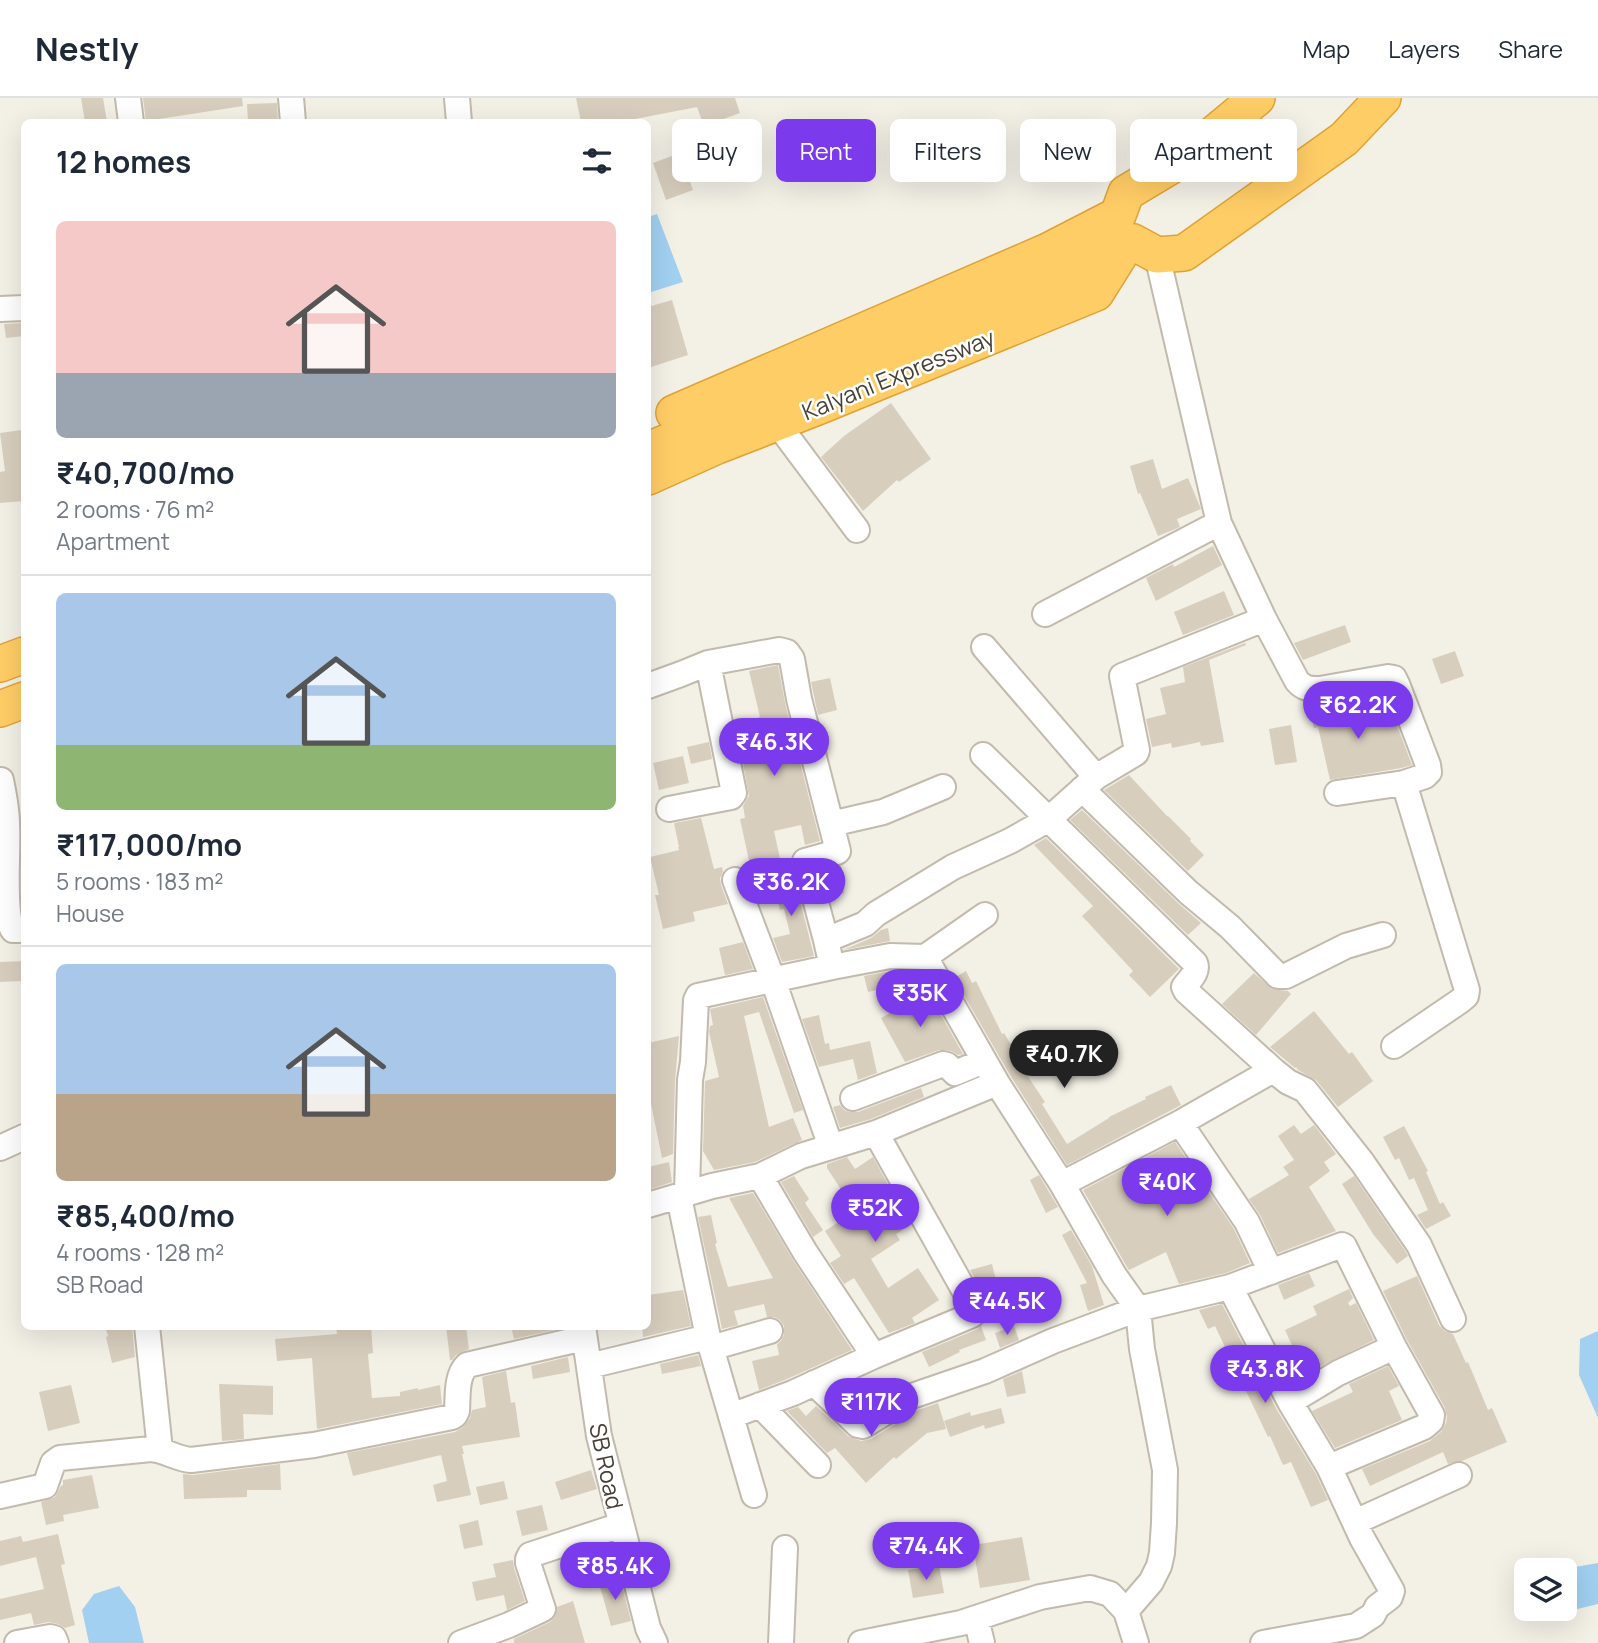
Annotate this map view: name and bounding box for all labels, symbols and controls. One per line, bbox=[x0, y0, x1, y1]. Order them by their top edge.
text: Nestly bbox=[35, 26, 138, 71]
text: Map bbox=[1303, 32, 1350, 65]
text: Layers bbox=[1388, 32, 1460, 65]
text: Share bbox=[1498, 32, 1563, 65]
chip: Buy bbox=[672, 119, 762, 182]
chip: Rent bbox=[776, 119, 876, 182]
chip: Filters bbox=[890, 119, 1006, 182]
chip: New bbox=[1020, 119, 1116, 182]
chip: Apartment bbox=[1130, 119, 1297, 182]
text: 12 homes bbox=[56, 141, 191, 182]
icon: filters bbox=[578, 142, 616, 180]
icon: home bbox=[273, 266, 399, 392]
street label: Kalyani Expressway bbox=[797, 321, 999, 427]
text: ₹40,700/mo bbox=[56, 452, 234, 493]
text: 2 rooms · 76 m² bbox=[56, 493, 214, 525]
text: Apartment bbox=[56, 525, 170, 557]
icon: home bbox=[273, 638, 399, 764]
pin: ₹62.2K bbox=[1301, 682, 1415, 741]
text: ₹62.2K bbox=[1319, 688, 1397, 720]
pin: ₹46.3K bbox=[717, 718, 831, 778]
text: ₹46.3K bbox=[735, 725, 813, 757]
text: ₹117,000/mo bbox=[56, 824, 242, 865]
pin: ₹36.2K bbox=[734, 858, 848, 918]
text: 5 rooms · 183 m² bbox=[56, 865, 223, 897]
text: ₹36.2K bbox=[752, 865, 830, 897]
text: House bbox=[56, 897, 125, 929]
pin: ₹35K bbox=[879, 970, 961, 1029]
text: ₹35K bbox=[892, 976, 948, 1008]
icon: home bbox=[273, 1009, 399, 1135]
pin: ₹40.7K bbox=[1007, 1030, 1121, 1090]
text: ₹40.7K bbox=[1025, 1037, 1103, 1069]
pin: ₹40K bbox=[1126, 1158, 1208, 1218]
text: ₹40K bbox=[1138, 1165, 1196, 1197]
pin: ₹52K bbox=[834, 1184, 916, 1244]
text: ₹52K bbox=[847, 1191, 903, 1223]
text: ₹85,400/mo bbox=[56, 1195, 235, 1236]
text: 4 rooms · 128 m² bbox=[56, 1236, 224, 1268]
text: SB Road bbox=[56, 1268, 143, 1300]
pin: ₹44.5K bbox=[950, 1278, 1064, 1337]
text: ₹44.5K bbox=[969, 1284, 1045, 1316]
pin: ₹43.8K bbox=[1208, 1346, 1322, 1405]
text: ₹43.8K bbox=[1226, 1352, 1304, 1384]
pin: ₹117K bbox=[822, 1378, 920, 1438]
text: ₹117K bbox=[840, 1385, 902, 1417]
street label: SB Road bbox=[582, 1420, 632, 1512]
pin: ₹74.4K bbox=[869, 1522, 983, 1582]
text: ₹74.4K bbox=[889, 1529, 963, 1561]
pin: ₹85.4K bbox=[558, 1542, 672, 1602]
text: ₹85.4K bbox=[576, 1549, 654, 1581]
map controls bbox=[1514, 1558, 1577, 1621]
button: layers bbox=[1514, 1558, 1577, 1621]

